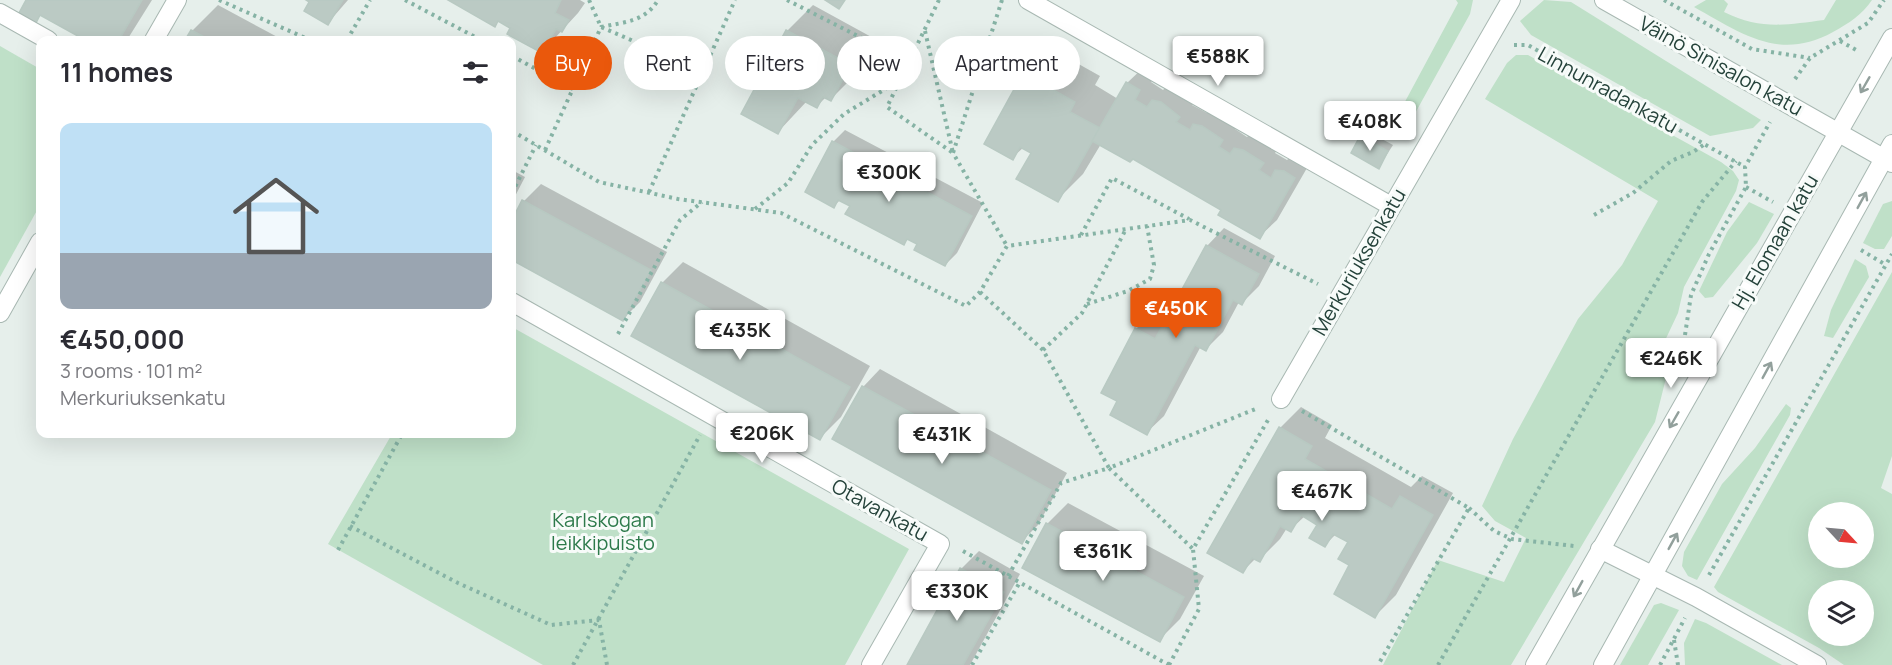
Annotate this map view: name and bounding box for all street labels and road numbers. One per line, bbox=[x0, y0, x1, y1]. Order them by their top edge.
street label: Väinö Sinisalon katu bbox=[1635, 9, 1808, 122]
street label: Linnunradankatu bbox=[1533, 40, 1683, 139]
street label: Hj. Elomaan katu bbox=[1725, 169, 1824, 314]
street label: Merkuriuksenkatu bbox=[1305, 183, 1412, 340]
street label: Otavankatu bbox=[827, 472, 933, 547]

